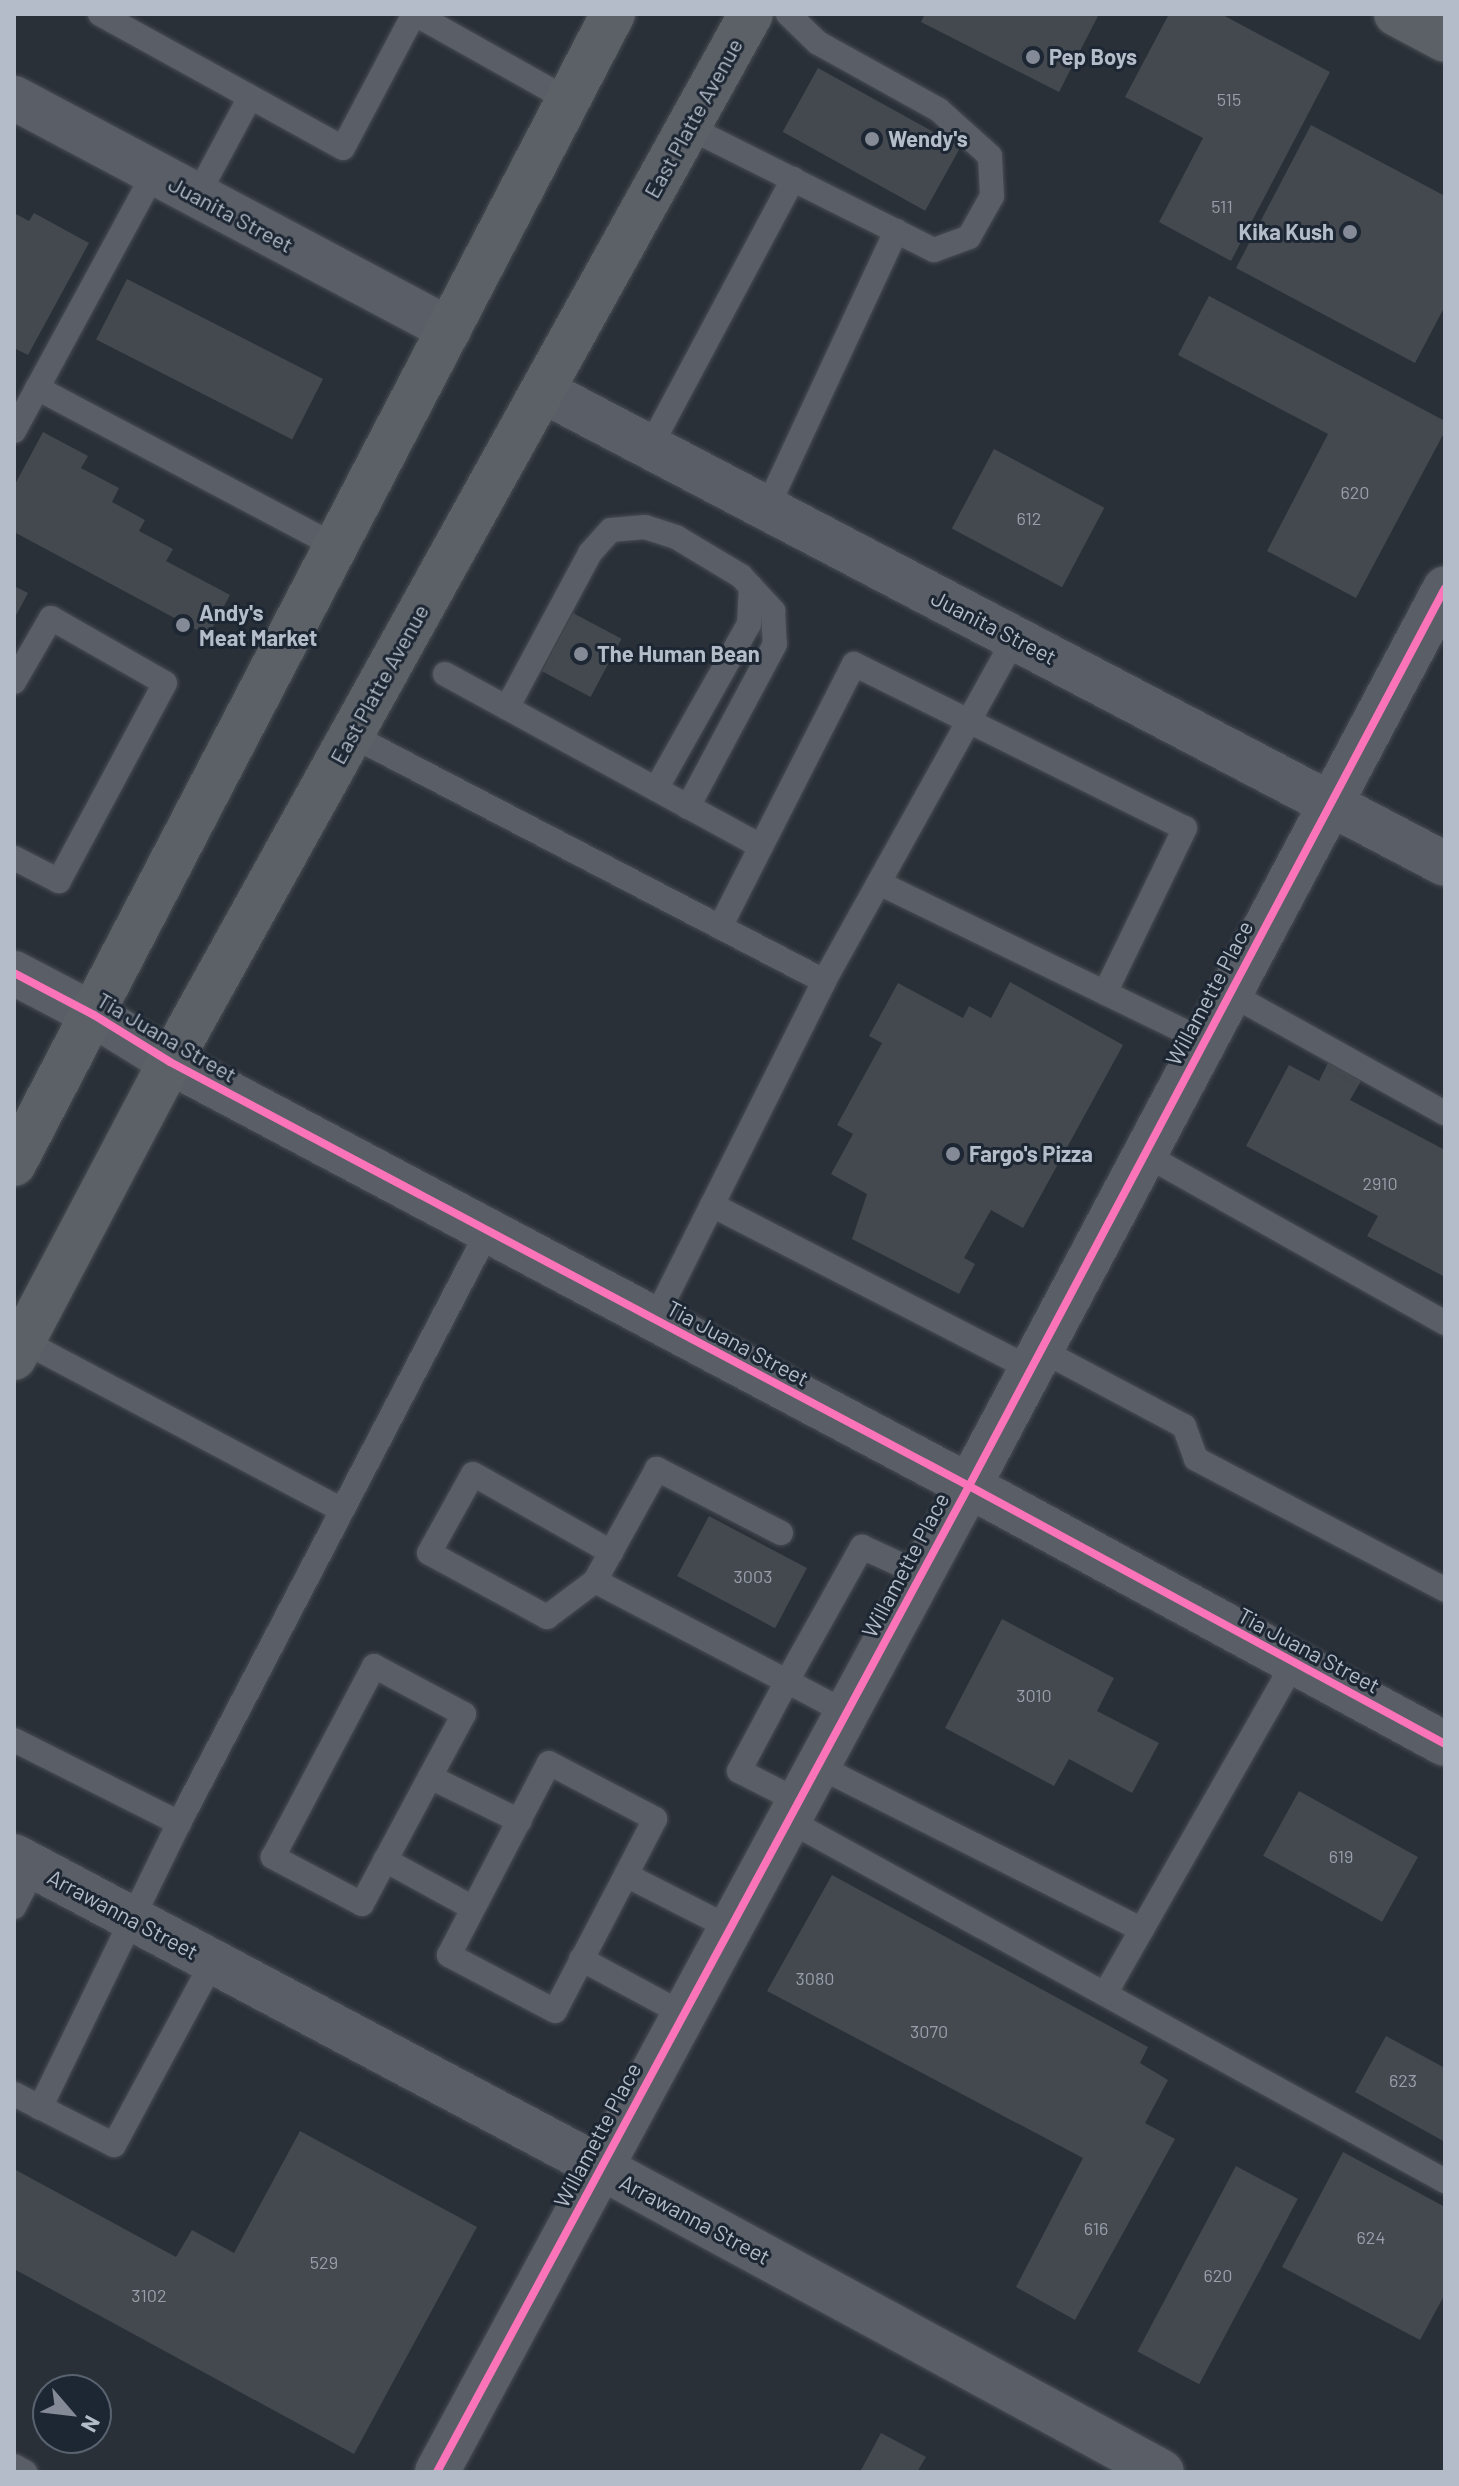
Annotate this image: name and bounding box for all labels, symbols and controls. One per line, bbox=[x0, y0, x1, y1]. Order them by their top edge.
street label: East Platte Avenue bbox=[638, 34, 748, 202]
place label: Pep Boys bbox=[1049, 44, 1137, 70]
marker: Pep Boys bbox=[1024, 48, 1042, 66]
house number: 515 bbox=[1217, 88, 1241, 110]
place label: Wendy's bbox=[888, 126, 968, 152]
marker: Wendy's bbox=[863, 130, 881, 148]
street label: Juanita Street bbox=[164, 170, 298, 258]
house number: 511 bbox=[1211, 195, 1233, 217]
place label: Kika Kush bbox=[1239, 219, 1334, 245]
marker: Kika Kush bbox=[1341, 223, 1359, 241]
house number: 620 bbox=[1340, 481, 1370, 503]
house number: 612 bbox=[1017, 507, 1041, 529]
street label: Juanita Street bbox=[927, 584, 1061, 670]
place label: Andy's Meat Market bbox=[199, 599, 317, 650]
street label: East Platte Avenue bbox=[324, 600, 434, 768]
marker: Andy's Meat Market bbox=[174, 616, 192, 634]
place label: The Human Bean bbox=[597, 641, 760, 667]
marker: The Human Bean bbox=[572, 645, 590, 663]
street label: Willamette Place bbox=[1160, 916, 1258, 1070]
street label: Tia Juana Street bbox=[93, 986, 241, 1088]
place label: Fargo's Pizza bbox=[969, 1141, 1093, 1167]
marker: Fargo's Pizza bbox=[944, 1145, 962, 1163]
house number: 2910 bbox=[1362, 1172, 1398, 1194]
street label: Tia Juana Street bbox=[663, 1295, 813, 1391]
street label: Willamette Place bbox=[856, 1488, 954, 1642]
house number: 3003 bbox=[734, 1565, 772, 1587]
street label: Tia Juana Street bbox=[1234, 1602, 1384, 1698]
house number: 3010 bbox=[1016, 1684, 1052, 1706]
house number: 619 bbox=[1329, 1845, 1353, 1867]
street label: Arrawanna Street bbox=[43, 1863, 203, 1965]
house number: 3080 bbox=[796, 1967, 834, 1989]
house number: 3070 bbox=[910, 2020, 948, 2042]
street label: Willamette Place bbox=[548, 2058, 646, 2212]
house number: 623 bbox=[1389, 2069, 1417, 2091]
street label: Arrawanna Street bbox=[615, 2168, 775, 2270]
house number: 616 bbox=[1084, 2217, 1108, 2239]
house number: 624 bbox=[1357, 2226, 1385, 2248]
house number: 529 bbox=[310, 2251, 338, 2273]
house number: 620 bbox=[1203, 2264, 1233, 2286]
house number: 3102 bbox=[131, 2284, 167, 2306]
north arrow bbox=[32, 2374, 112, 2454]
text: N bbox=[77, 2412, 106, 2437]

